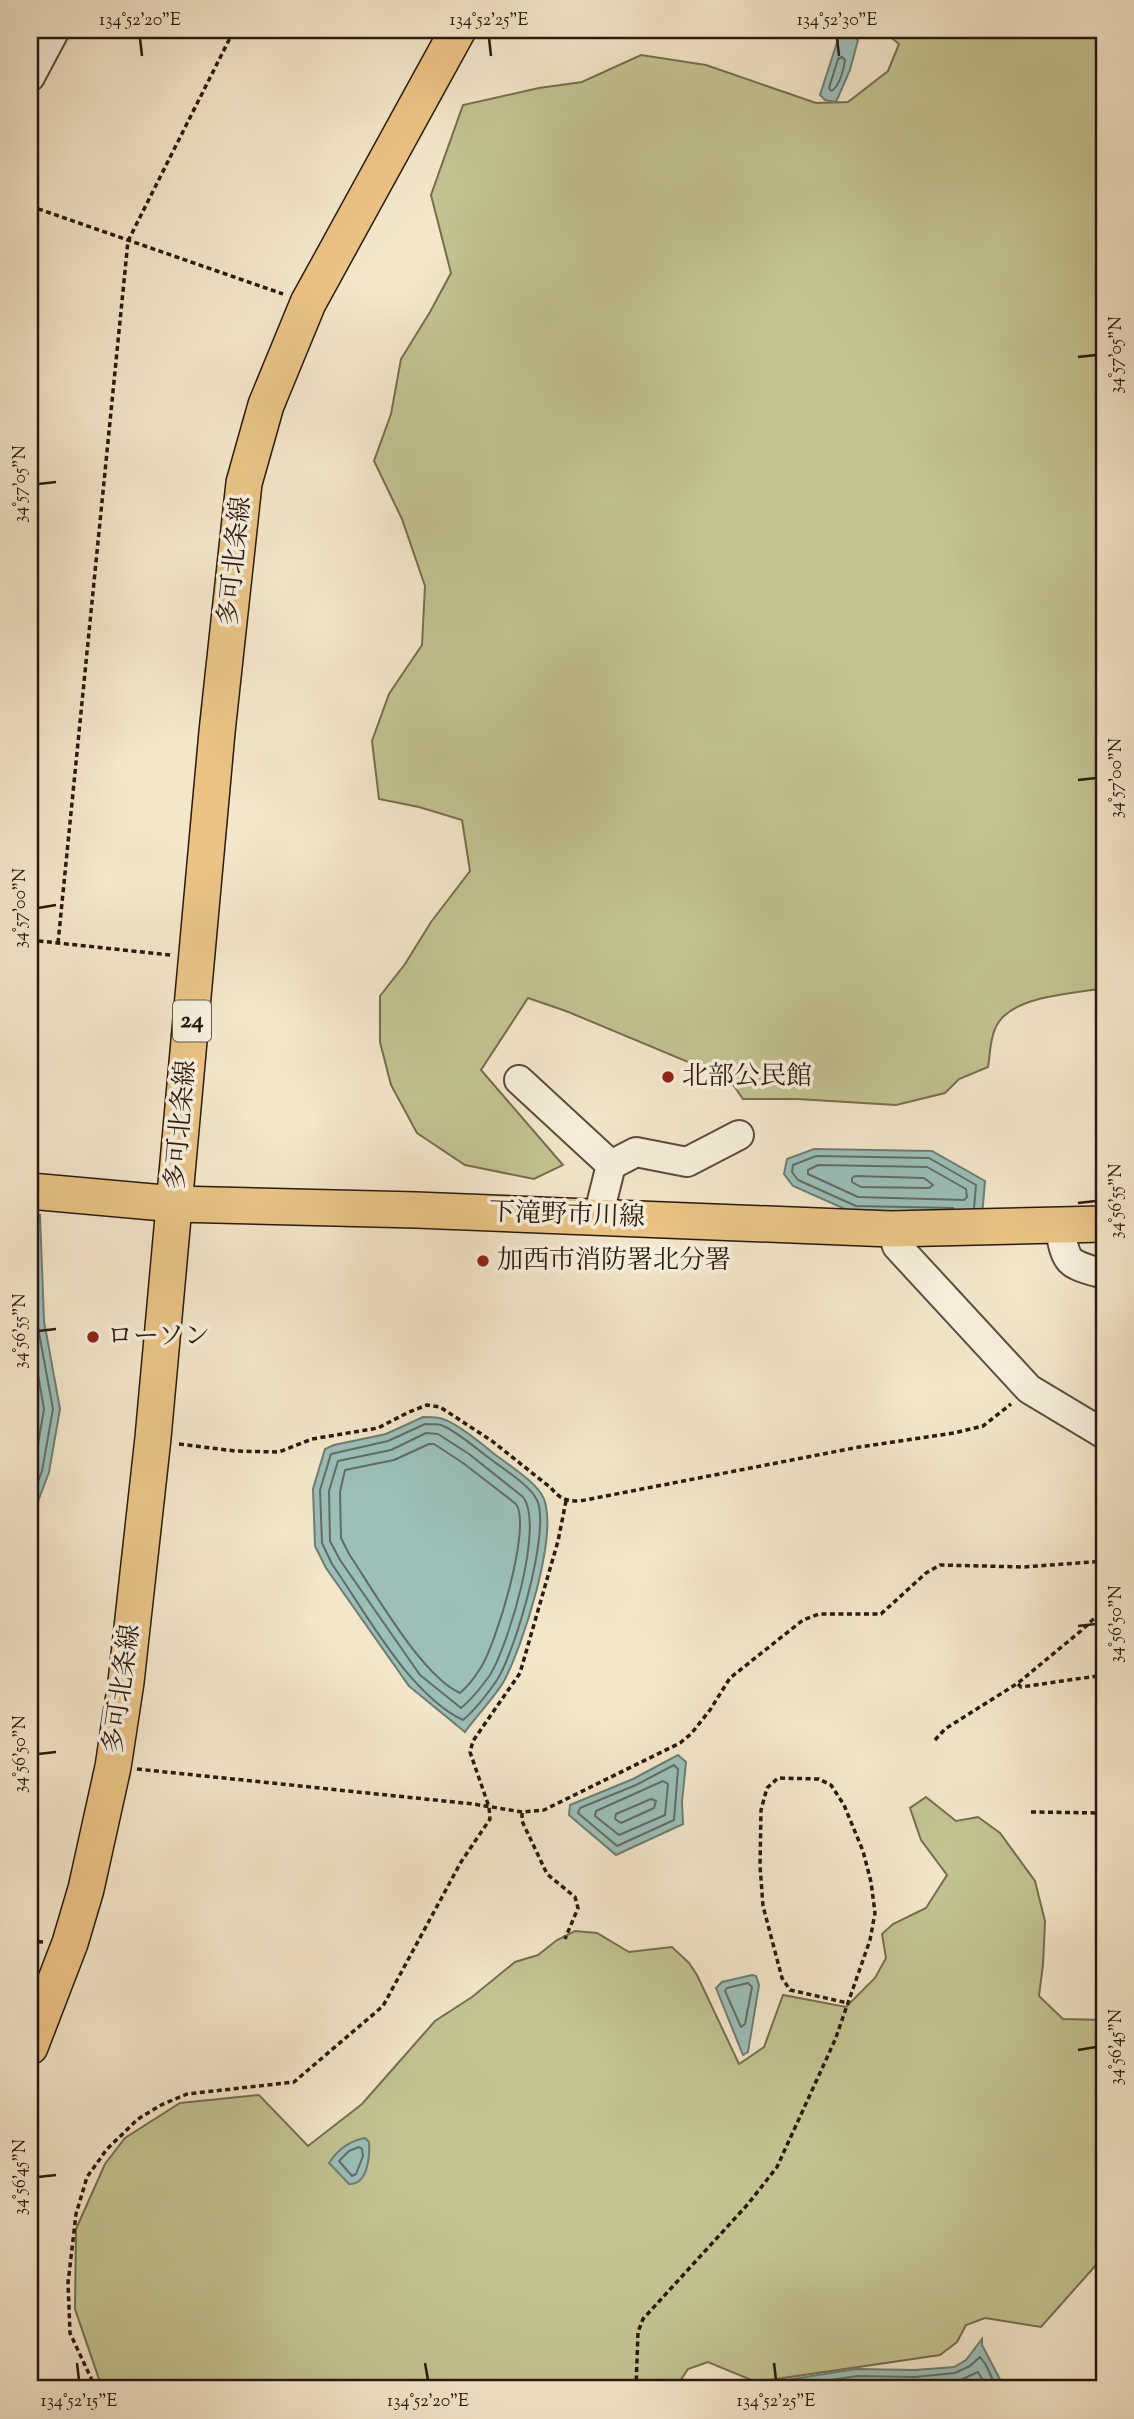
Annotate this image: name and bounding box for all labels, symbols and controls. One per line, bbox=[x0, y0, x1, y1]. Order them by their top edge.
text: 134°52'20"E bbox=[99, 8, 181, 34]
text: 134°52'25"E bbox=[450, 8, 529, 34]
text: 134°52'30"E bbox=[797, 8, 877, 34]
text: 34°57'05"N bbox=[1104, 316, 1130, 394]
text: 34°57'05"N bbox=[8, 445, 34, 523]
street label: 多可北条線 bbox=[211, 494, 261, 628]
text: 34°57'00"N bbox=[1104, 738, 1130, 818]
text: 34°57'00"N bbox=[8, 868, 34, 948]
road number: 24 bbox=[173, 1001, 211, 1042]
street label: 多可北条線 bbox=[158, 1059, 206, 1191]
place label: 北部公民館 bbox=[682, 1059, 812, 1096]
marker: 北部公民館 bbox=[660, 1069, 676, 1085]
text: 34°56'55"N bbox=[1104, 1163, 1130, 1239]
street label: 下滝野市川線 bbox=[488, 1195, 646, 1237]
place label: 加西市消防署北分署 bbox=[497, 1243, 731, 1280]
marker: 加西市消防署北分署 bbox=[475, 1253, 491, 1269]
text: 34°56'55"N bbox=[8, 1293, 34, 1369]
place label: ローソン bbox=[107, 1319, 210, 1356]
marker: ローソン bbox=[85, 1329, 101, 1345]
text: 34°56'50"N bbox=[1104, 1585, 1130, 1663]
street label: 多可北条線 bbox=[96, 1622, 150, 1756]
text: 34°56'50"N bbox=[8, 1715, 34, 1793]
text: 34°56'45"N bbox=[1104, 2009, 1130, 2085]
text: 34°56'45"N bbox=[8, 2139, 34, 2215]
text: 134°52'15"E bbox=[41, 2389, 118, 2415]
text: 134°52'20"E bbox=[387, 2389, 469, 2415]
text: 134°52'25"E bbox=[737, 2389, 816, 2415]

